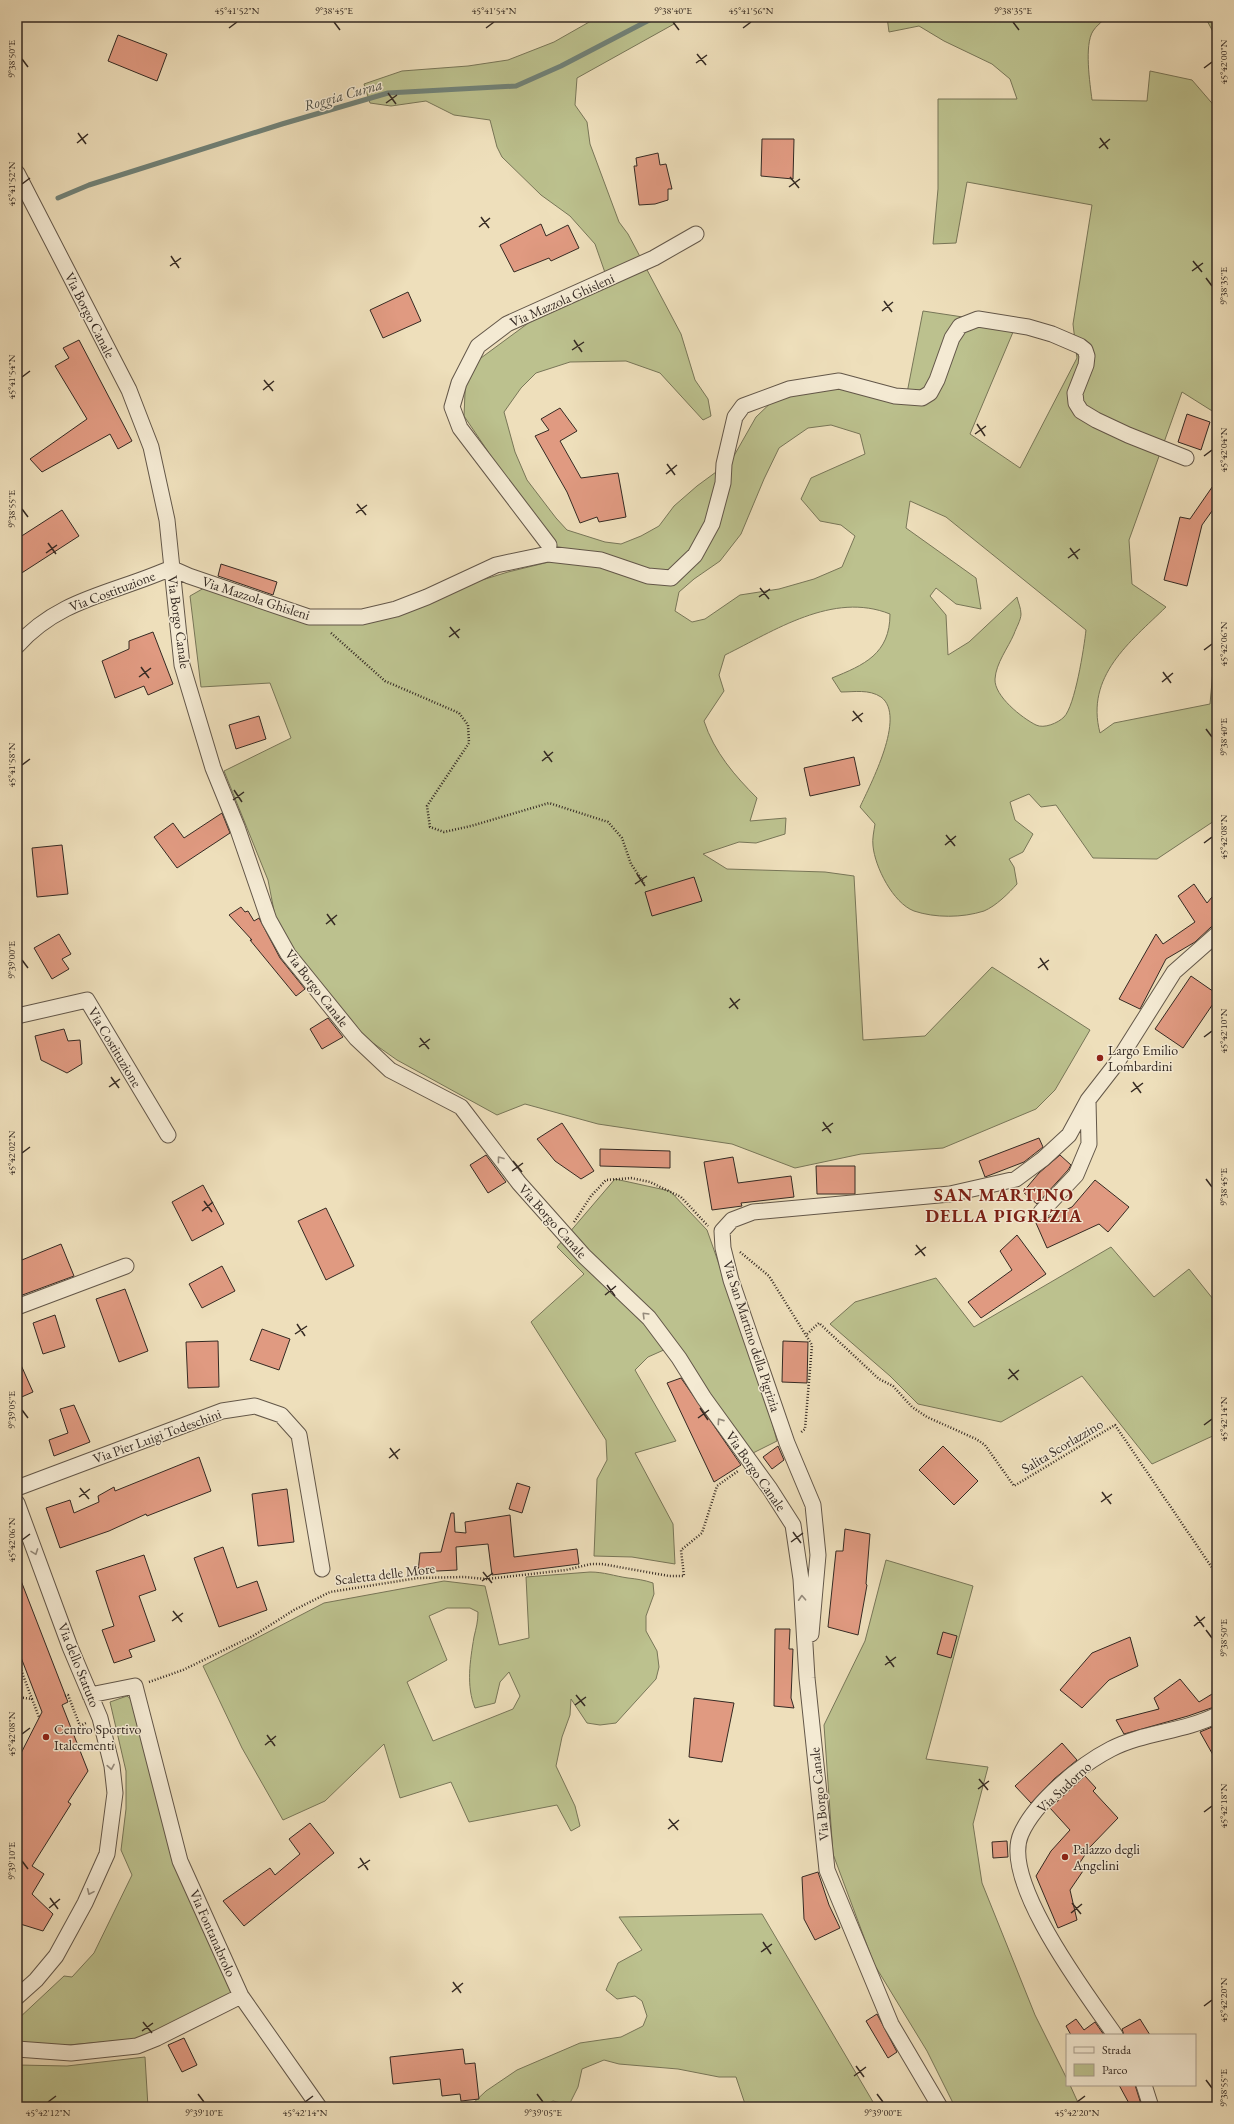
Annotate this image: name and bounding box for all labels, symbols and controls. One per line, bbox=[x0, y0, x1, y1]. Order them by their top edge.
text: 45°41'52"N bbox=[215, 4, 260, 17]
text: 9°38'45"E bbox=[315, 4, 353, 17]
text: 45°41'54"N bbox=[472, 4, 517, 17]
text: 9°38'40"E bbox=[654, 4, 692, 17]
text: 45°41'56"N bbox=[729, 4, 774, 17]
text: 9°38'35"E bbox=[994, 4, 1032, 17]
text: 45°42'00"N bbox=[1217, 39, 1230, 84]
text: 9°38'50"E bbox=[5, 40, 18, 78]
water label: Roggia Curna bbox=[301, 74, 384, 115]
text: 45°41'52"N bbox=[5, 161, 18, 206]
text: 9°38'35"E bbox=[1217, 267, 1230, 305]
street label: Via Borgo Canale bbox=[61, 269, 120, 361]
street label: Via Mazzola Ghisleni bbox=[507, 269, 618, 331]
text: 45°41'54"N bbox=[5, 354, 18, 399]
text: 45°42'04"N bbox=[1217, 427, 1230, 472]
text: 9°38'55"E bbox=[5, 490, 18, 528]
street label: Via Costituzione bbox=[67, 566, 158, 616]
street label: Via Mazzola Ghisleni bbox=[200, 572, 313, 624]
street label: Via Borgo Canale bbox=[164, 574, 195, 670]
text: 45°42'06"N bbox=[1217, 621, 1230, 666]
text: 9°38'40"E bbox=[1217, 718, 1230, 756]
text: 45°41'58"N bbox=[5, 742, 18, 787]
text: 45°42'08"N bbox=[1217, 814, 1230, 859]
text: 9°39'00"E bbox=[5, 941, 18, 979]
street label: Via Borgo Canale bbox=[281, 945, 353, 1031]
street label: Via Costituzione bbox=[84, 1004, 146, 1091]
text: 45°42'10"N bbox=[1217, 1008, 1230, 1053]
place label: Largo Emilio Lombardini bbox=[1108, 1041, 1178, 1075]
marker: Largo Emilio Lombardini bbox=[1095, 1053, 1105, 1063]
text: 45°42'02"N bbox=[5, 1130, 18, 1175]
one-way arrow bbox=[498, 1156, 505, 1163]
text: 9°38'45"E bbox=[1217, 1168, 1230, 1206]
street label: Via Borgo Canale bbox=[515, 1180, 591, 1262]
district label: SAN MARTINO DELLA PIGRIZIA bbox=[925, 1183, 1083, 1227]
street label: Via San Martino della Pigrizia bbox=[719, 1258, 785, 1414]
one-way arrow bbox=[643, 1312, 650, 1320]
text: 9°39'05"E bbox=[5, 1391, 18, 1429]
text: 45°42'14"N bbox=[1217, 1396, 1230, 1441]
street label: Via Pier Luigi Todeschini bbox=[90, 1404, 224, 1468]
street label: Salita Scorlazzino bbox=[1018, 1415, 1106, 1477]
one-way arrow bbox=[717, 1418, 725, 1425]
street label: Via Borgo Canale bbox=[722, 1427, 791, 1515]
text: 45°42'06"N bbox=[5, 1517, 18, 1562]
one-way arrow bbox=[31, 1549, 39, 1556]
street label: Scaletta delle More bbox=[334, 1559, 437, 1589]
one-way arrow bbox=[797, 1595, 806, 1601]
text: 9°38'50"E bbox=[1217, 1619, 1230, 1657]
street label: Via dello Statuto bbox=[54, 1620, 104, 1710]
text: 45°42'08"N bbox=[5, 1711, 18, 1756]
place label: Centro Sportivo Italcementi bbox=[54, 1720, 142, 1754]
marker: Centro Sportivo Italcementi bbox=[41, 1732, 51, 1742]
street label: Via Borgo Canale bbox=[805, 1746, 833, 1842]
street label: Via Sudorno bbox=[1033, 1757, 1095, 1817]
one-way arrow bbox=[107, 1764, 115, 1770]
text: 45°42'18"N bbox=[1217, 1783, 1230, 1828]
place label: Palazzo degli Angelini bbox=[1072, 1840, 1141, 1874]
text: 9°39'10"E bbox=[5, 1842, 18, 1880]
marker: Palazzo degli Angelini bbox=[1060, 1852, 1070, 1862]
street label: Via Fontanabrolo bbox=[186, 1886, 240, 1980]
one-way arrow bbox=[87, 1888, 95, 1896]
text: 45°42'20"N bbox=[1217, 1977, 1230, 2022]
legend bbox=[1066, 2034, 1196, 2086]
text: Strada bbox=[1102, 2042, 1131, 2058]
text: Parco bbox=[1102, 2062, 1127, 2078]
text: 9°38'55"E bbox=[1217, 2069, 1230, 2107]
text: 45°42'12"N bbox=[26, 2106, 71, 2119]
text: 9°39'10"E bbox=[185, 2106, 223, 2119]
text: 45°42'14"N bbox=[283, 2106, 328, 2119]
text: 9°39'05"E bbox=[524, 2106, 562, 2119]
text: 9°39'00"E bbox=[864, 2106, 902, 2119]
text: 45°42'20"N bbox=[1055, 2106, 1100, 2119]

